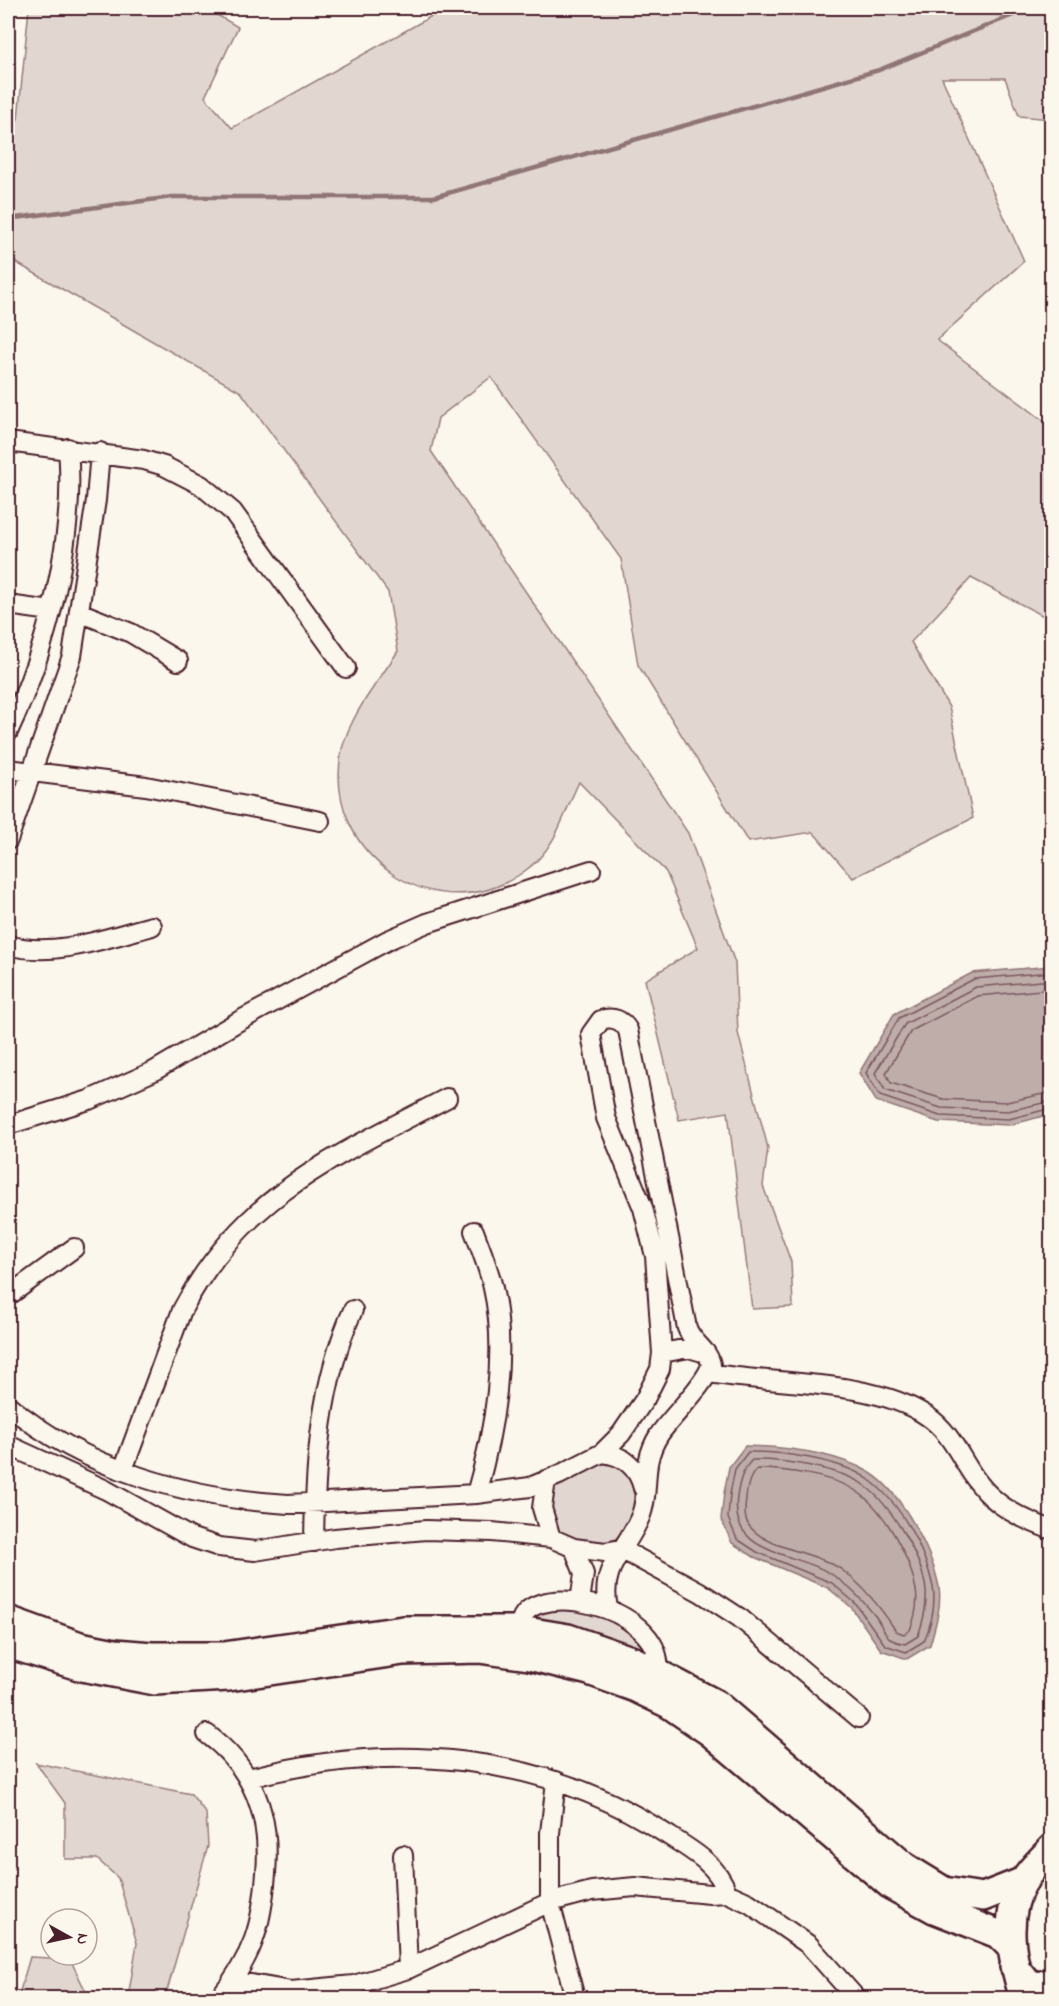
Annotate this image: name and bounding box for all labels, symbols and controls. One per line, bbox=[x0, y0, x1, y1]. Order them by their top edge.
north arrow bbox=[39, 1907, 99, 1967]
text: N bbox=[69, 1932, 95, 1946]

